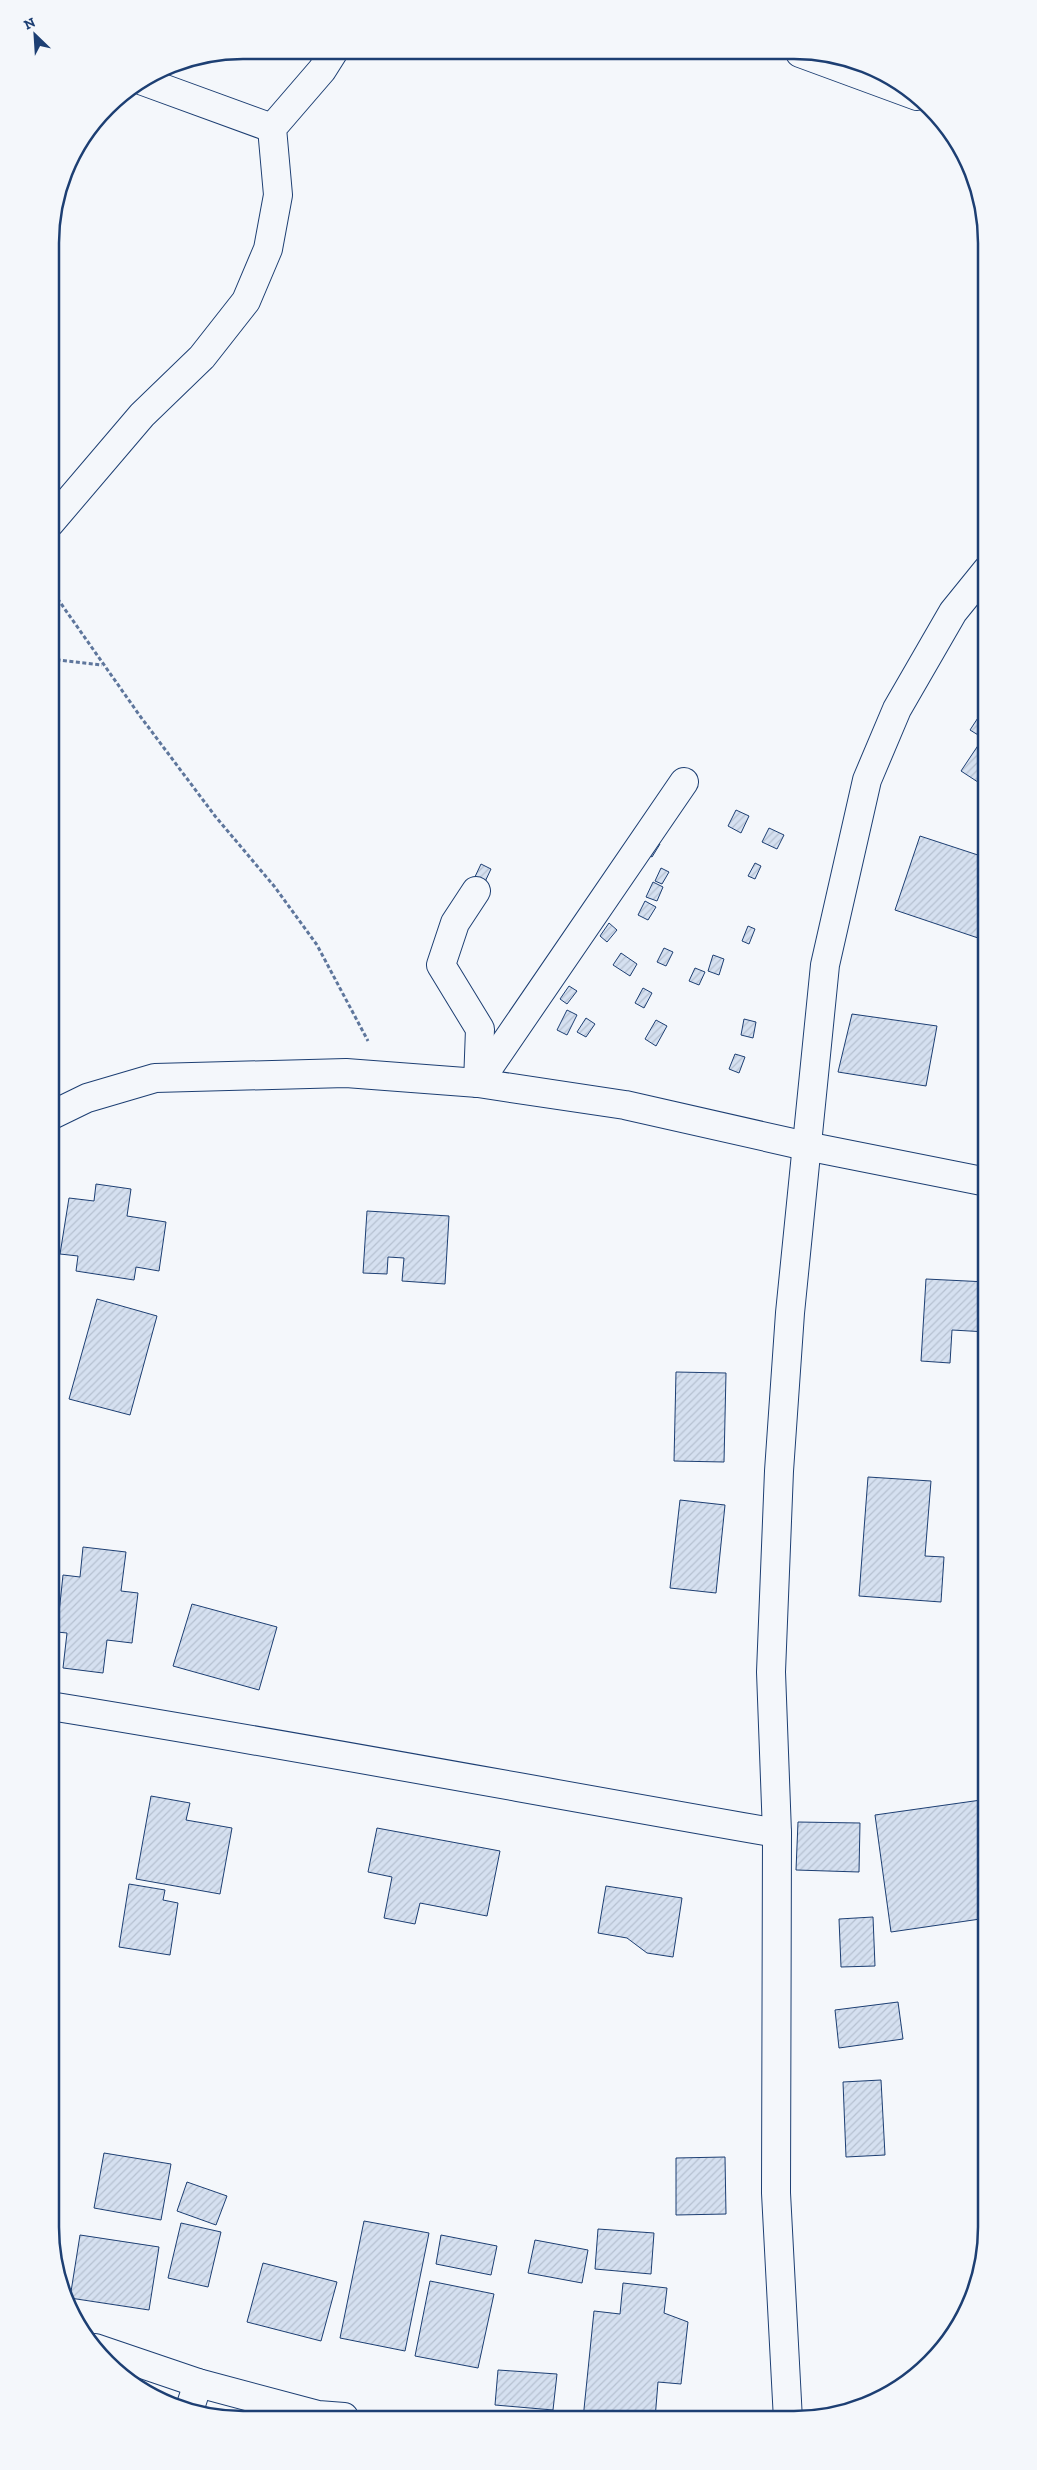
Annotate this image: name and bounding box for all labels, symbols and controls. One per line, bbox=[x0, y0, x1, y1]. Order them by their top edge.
north arrow bbox=[10, 10, 60, 60]
text: N bbox=[21, 14, 38, 34]

